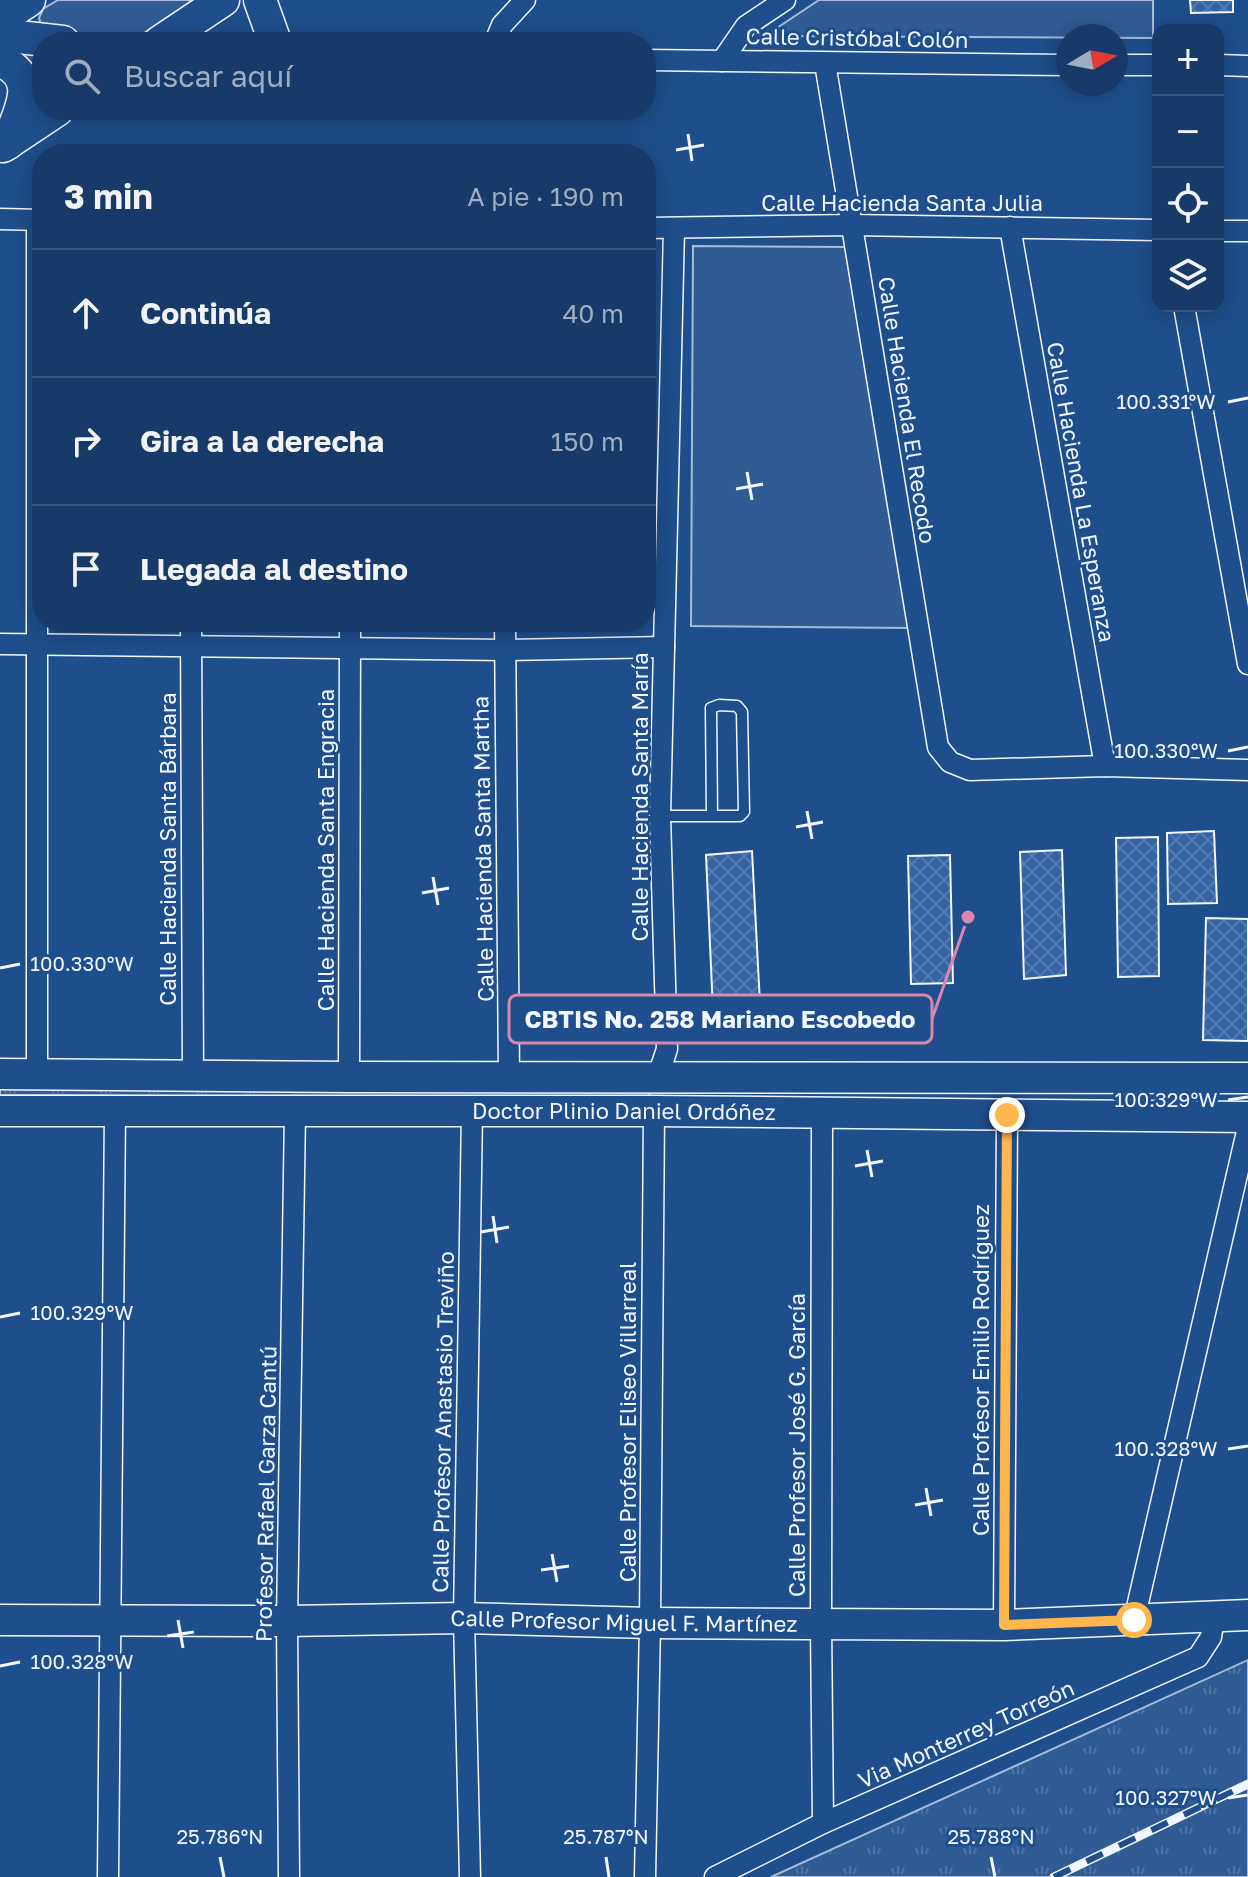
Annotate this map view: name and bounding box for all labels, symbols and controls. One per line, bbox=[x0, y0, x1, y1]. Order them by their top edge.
street label: Calle Cristóbal Colón bbox=[745, 22, 969, 53]
north arrow bbox=[1056, 24, 1128, 96]
map controls bbox=[1152, 24, 1224, 312]
button: + bbox=[1152, 24, 1224, 96]
search box bbox=[32, 32, 656, 120]
icon: search bbox=[60, 54, 104, 98]
text: Buscar aquí bbox=[124, 58, 292, 94]
button: − bbox=[1152, 96, 1224, 168]
button: locate bbox=[1152, 168, 1224, 240]
text: 3 min bbox=[64, 176, 153, 216]
text: A pie · 190 m bbox=[467, 181, 624, 212]
street label: Calle Hacienda Santa Julia bbox=[761, 189, 1043, 216]
button: layers bbox=[1152, 240, 1224, 312]
street label: Calle Hacienda El Recodo bbox=[873, 275, 942, 545]
icon: ahead bbox=[64, 291, 108, 335]
text: Continúa bbox=[140, 295, 271, 331]
text: 40 m bbox=[563, 298, 624, 329]
street label: Calle Hacienda La Esperanza bbox=[1042, 340, 1121, 644]
text: 100.331°W bbox=[1117, 389, 1216, 413]
icon: right bbox=[64, 419, 108, 463]
text: Gira a la derecha bbox=[140, 423, 384, 459]
text: 150 m bbox=[551, 426, 624, 457]
icon: arrive bbox=[64, 547, 108, 591]
text: Llegada al destino bbox=[140, 551, 408, 587]
street label: Calle Hacienda Santa María bbox=[626, 652, 653, 942]
street label: Calle Hacienda Santa Engracia bbox=[312, 689, 339, 1011]
street label: Calle Hacienda Santa Bárbara bbox=[154, 692, 181, 1006]
street label: Calle Hacienda Santa Martha bbox=[466, 696, 499, 1002]
text: 100.330°W bbox=[1114, 738, 1218, 762]
text: 100.330°W bbox=[30, 951, 134, 975]
callout: CBTIS No. 258 Mariano Escobedo bbox=[509, 995, 932, 1043]
text: CBTIS No. 258 Mariano Escobedo bbox=[525, 1004, 915, 1033]
text: 100.329°W bbox=[1115, 1087, 1217, 1111]
street label: Doctor Plinio Daniel Ordóñez bbox=[472, 1097, 776, 1125]
route end bbox=[989, 1097, 1025, 1133]
street label: Calle Profesor Emilio Rodríguez bbox=[967, 1204, 994, 1536]
street label: Calle Profesor Anastasio Treviño bbox=[426, 1251, 459, 1593]
street label: Calle Profesor Eliseo Villarreal bbox=[614, 1262, 641, 1582]
street label: Calle Profesor José G. García bbox=[783, 1293, 810, 1597]
text: 100.329°W bbox=[31, 1300, 133, 1324]
street label: Profesor Rafael Garza Cantú bbox=[249, 1346, 282, 1642]
text: 100.328°W bbox=[1115, 1436, 1218, 1460]
route start bbox=[1116, 1602, 1152, 1638]
street label: Calle Profesor Miguel F. Martínez bbox=[450, 1604, 798, 1637]
text: 100.328°W bbox=[31, 1649, 134, 1673]
street label: Via Monterrey Torreón bbox=[853, 1674, 1078, 1793]
text: 100.327°W bbox=[1115, 1785, 1217, 1809]
text: 25.786°N bbox=[176, 1824, 264, 1848]
text: 25.787°N bbox=[563, 1824, 649, 1848]
text: 25.788°N bbox=[947, 1824, 1035, 1848]

